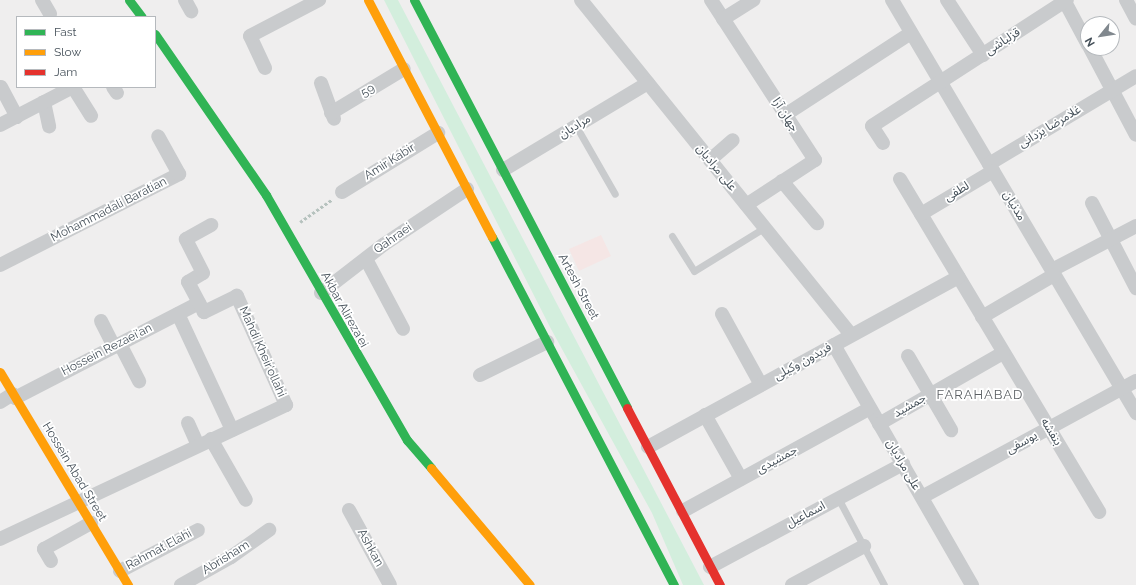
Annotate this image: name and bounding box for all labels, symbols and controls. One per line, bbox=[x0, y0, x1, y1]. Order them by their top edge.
legend bbox=[16, 16, 156, 88]
north arrow bbox=[1080, 16, 1120, 56]
text: Fast bbox=[54, 25, 77, 39]
street label: قزلباشی bbox=[983, 25, 1023, 59]
text: N bbox=[1082, 35, 1098, 49]
text: Slow bbox=[54, 45, 81, 59]
text: Jam bbox=[54, 65, 77, 79]
street label: 59 bbox=[358, 81, 378, 101]
street label: جهان آرا bbox=[769, 95, 801, 135]
street label: غلامرضا یزدانی bbox=[1016, 103, 1084, 151]
street label: مرادیان bbox=[556, 112, 594, 142]
street label: Amir Kabir bbox=[362, 141, 418, 183]
street label: علی مرادیان bbox=[693, 142, 739, 194]
street label: Mohammadali Baratian bbox=[49, 175, 169, 245]
street label: لطفی bbox=[942, 179, 972, 205]
street label: مدنیان bbox=[1000, 189, 1028, 223]
street label: Qahraei bbox=[371, 221, 415, 257]
street label: Artesh Street bbox=[555, 252, 601, 322]
street label: Akbar Alireza'ei bbox=[317, 270, 371, 350]
street label: Mahdi Kheir'ollahi bbox=[236, 305, 288, 399]
street label: Hossein Rezaei'an bbox=[59, 321, 155, 379]
street label: فریدون وکیلی bbox=[772, 340, 834, 384]
district label: FARAHABAD bbox=[937, 387, 1023, 403]
street label: جمشید bbox=[891, 391, 929, 421]
street label: بنفشه bbox=[1037, 416, 1065, 448]
street label: Hossein Abad Street bbox=[39, 420, 109, 524]
street label: یوسفی bbox=[1004, 429, 1040, 457]
street label: علی مرادیان bbox=[883, 437, 923, 493]
street label: جمشیدی bbox=[754, 443, 800, 477]
street label: اسماعیل bbox=[784, 499, 828, 531]
street label: Rahmat Elahi bbox=[124, 527, 194, 573]
street label: Ashkan bbox=[354, 527, 386, 569]
street label: Abrisham bbox=[200, 538, 252, 578]

